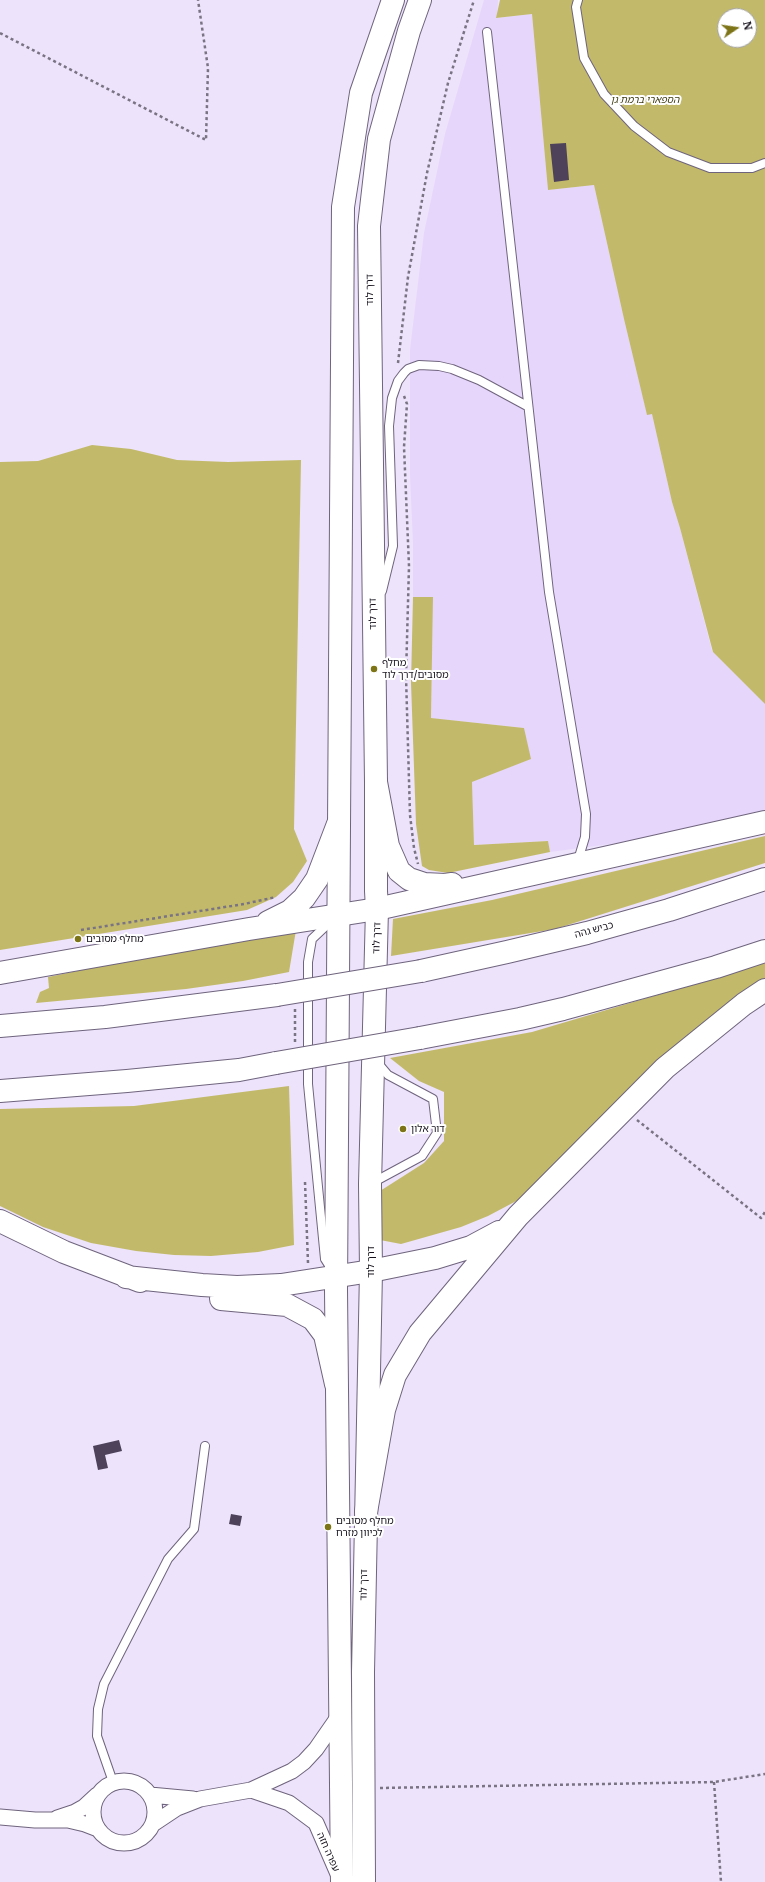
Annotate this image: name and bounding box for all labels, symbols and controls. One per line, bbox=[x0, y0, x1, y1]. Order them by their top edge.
north arrow bbox=[717, 8, 757, 48]
text: N bbox=[740, 20, 756, 31]
park label: הספארי ברמת גן bbox=[611, 94, 679, 106]
street label: דרך לוד bbox=[364, 274, 376, 306]
street label: דרך לוד bbox=[367, 598, 379, 630]
place label: מחלף מסובים/דרך לוד bbox=[382, 657, 448, 680]
marker: מחלף מסובים/דרך לוד bbox=[369, 664, 379, 674]
street label: כביש גהה bbox=[573, 919, 615, 941]
street label: דרך לוד bbox=[370, 922, 384, 954]
place label: מחלף מסובים bbox=[86, 933, 144, 945]
marker: מחלף מסובים bbox=[73, 934, 83, 944]
place label: דור אלון bbox=[411, 1123, 445, 1135]
marker: דור אלון bbox=[398, 1124, 408, 1134]
street label: דרך לוד bbox=[365, 1246, 377, 1278]
place label: מחלף מסובים לכיוון מזרח bbox=[336, 1515, 394, 1538]
marker: מחלף מסובים לכיוון מזרח bbox=[323, 1522, 333, 1532]
street label: דרך לוד bbox=[358, 1569, 370, 1601]
street label: עפרה חזה bbox=[314, 1830, 342, 1874]

